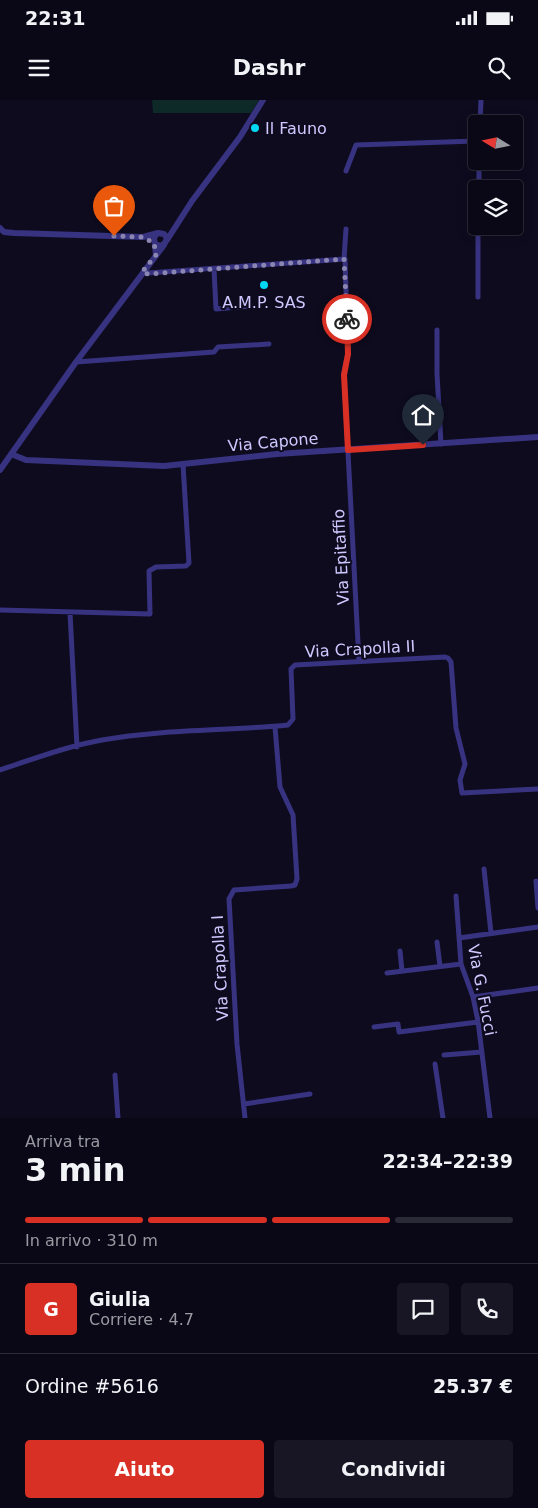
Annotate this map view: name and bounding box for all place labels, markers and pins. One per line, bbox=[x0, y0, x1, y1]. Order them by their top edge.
place label: Il Fauno bbox=[265, 119, 327, 138]
marker: Il Fauno bbox=[249, 122, 261, 134]
pin bbox=[93, 185, 135, 236]
marker: A.M.P. SAS bbox=[258, 279, 270, 291]
place label: A.M.P. SAS bbox=[222, 293, 306, 312]
pin bbox=[402, 394, 444, 445]

